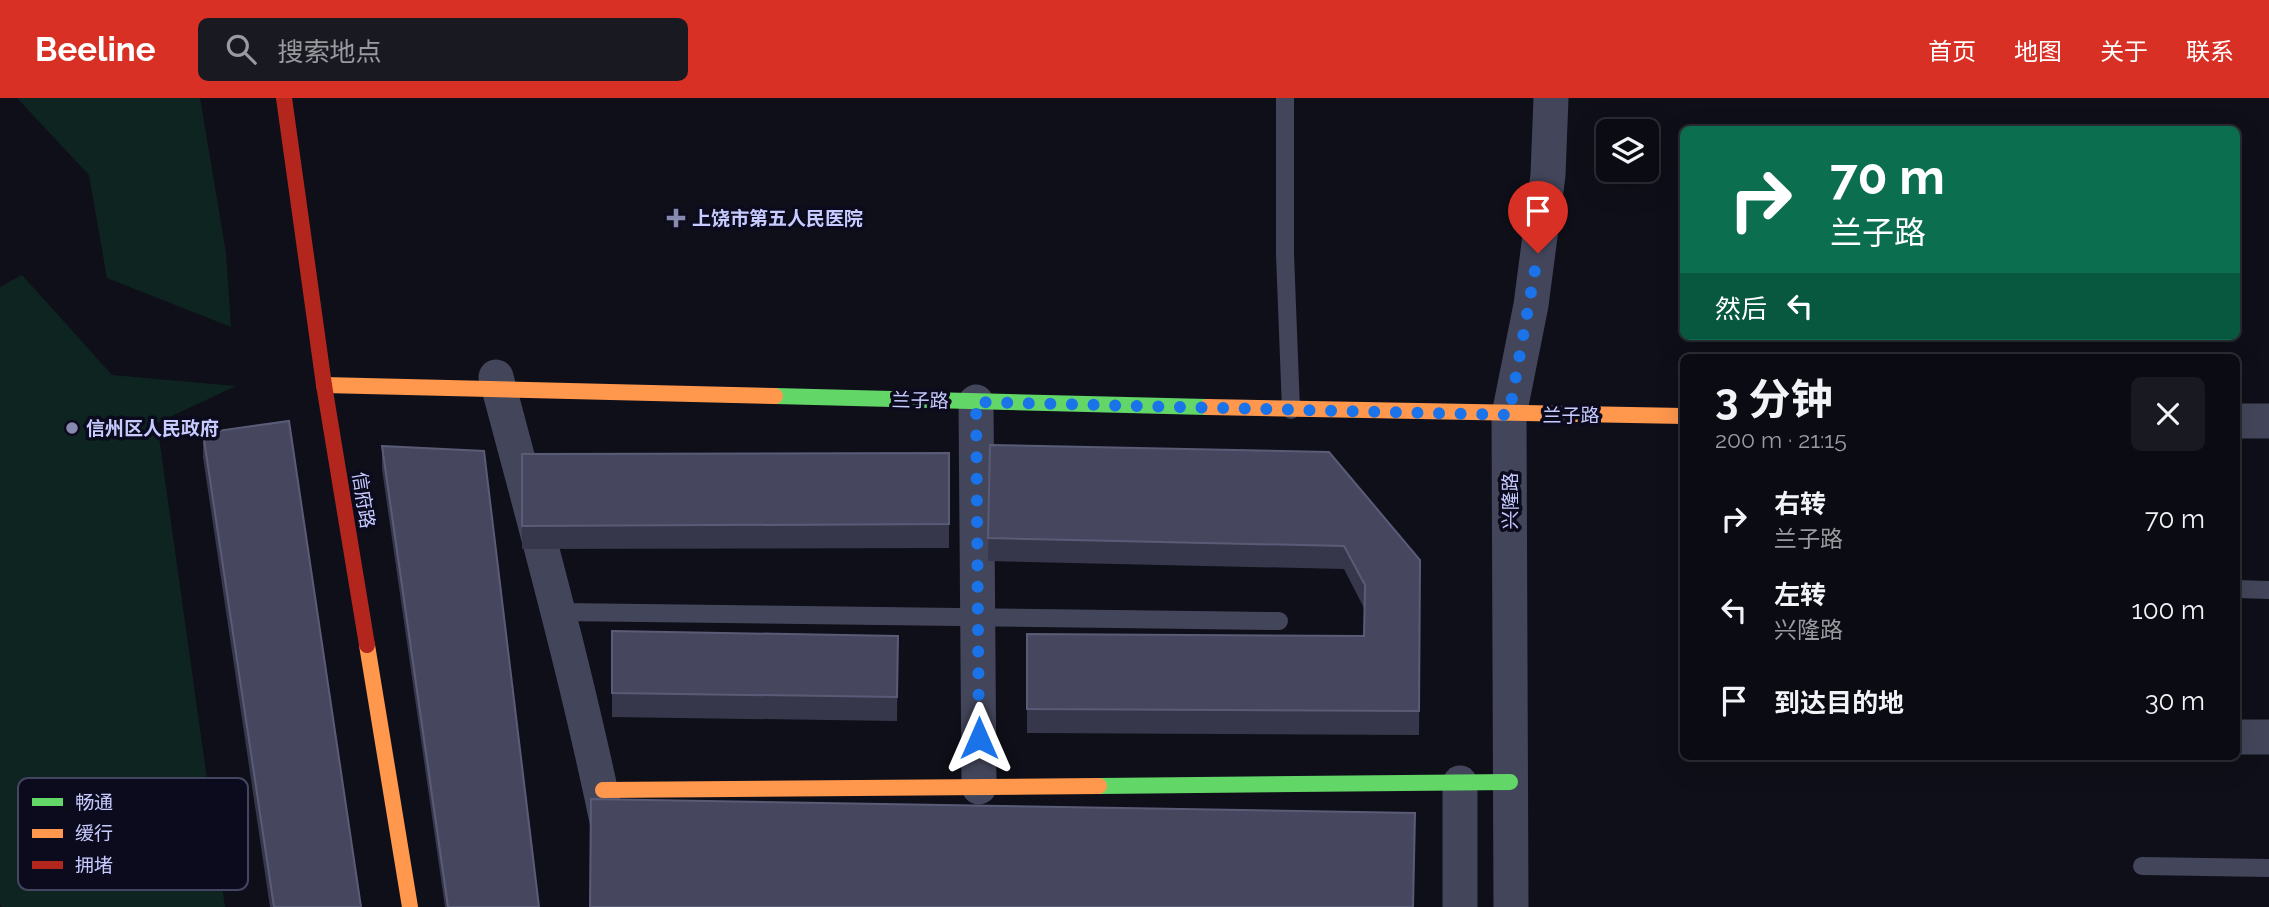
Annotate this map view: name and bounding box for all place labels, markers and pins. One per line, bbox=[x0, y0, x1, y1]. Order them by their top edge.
pin bbox=[1508, 181, 1568, 253]
place label: 上饶市第五人民医院 bbox=[692, 207, 863, 229]
marker: 上饶市第五人民医院 bbox=[666, 208, 686, 228]
place label: 信州区人民政府 bbox=[86, 417, 219, 439]
marker: 信州区人民政府 bbox=[64, 420, 80, 436]

